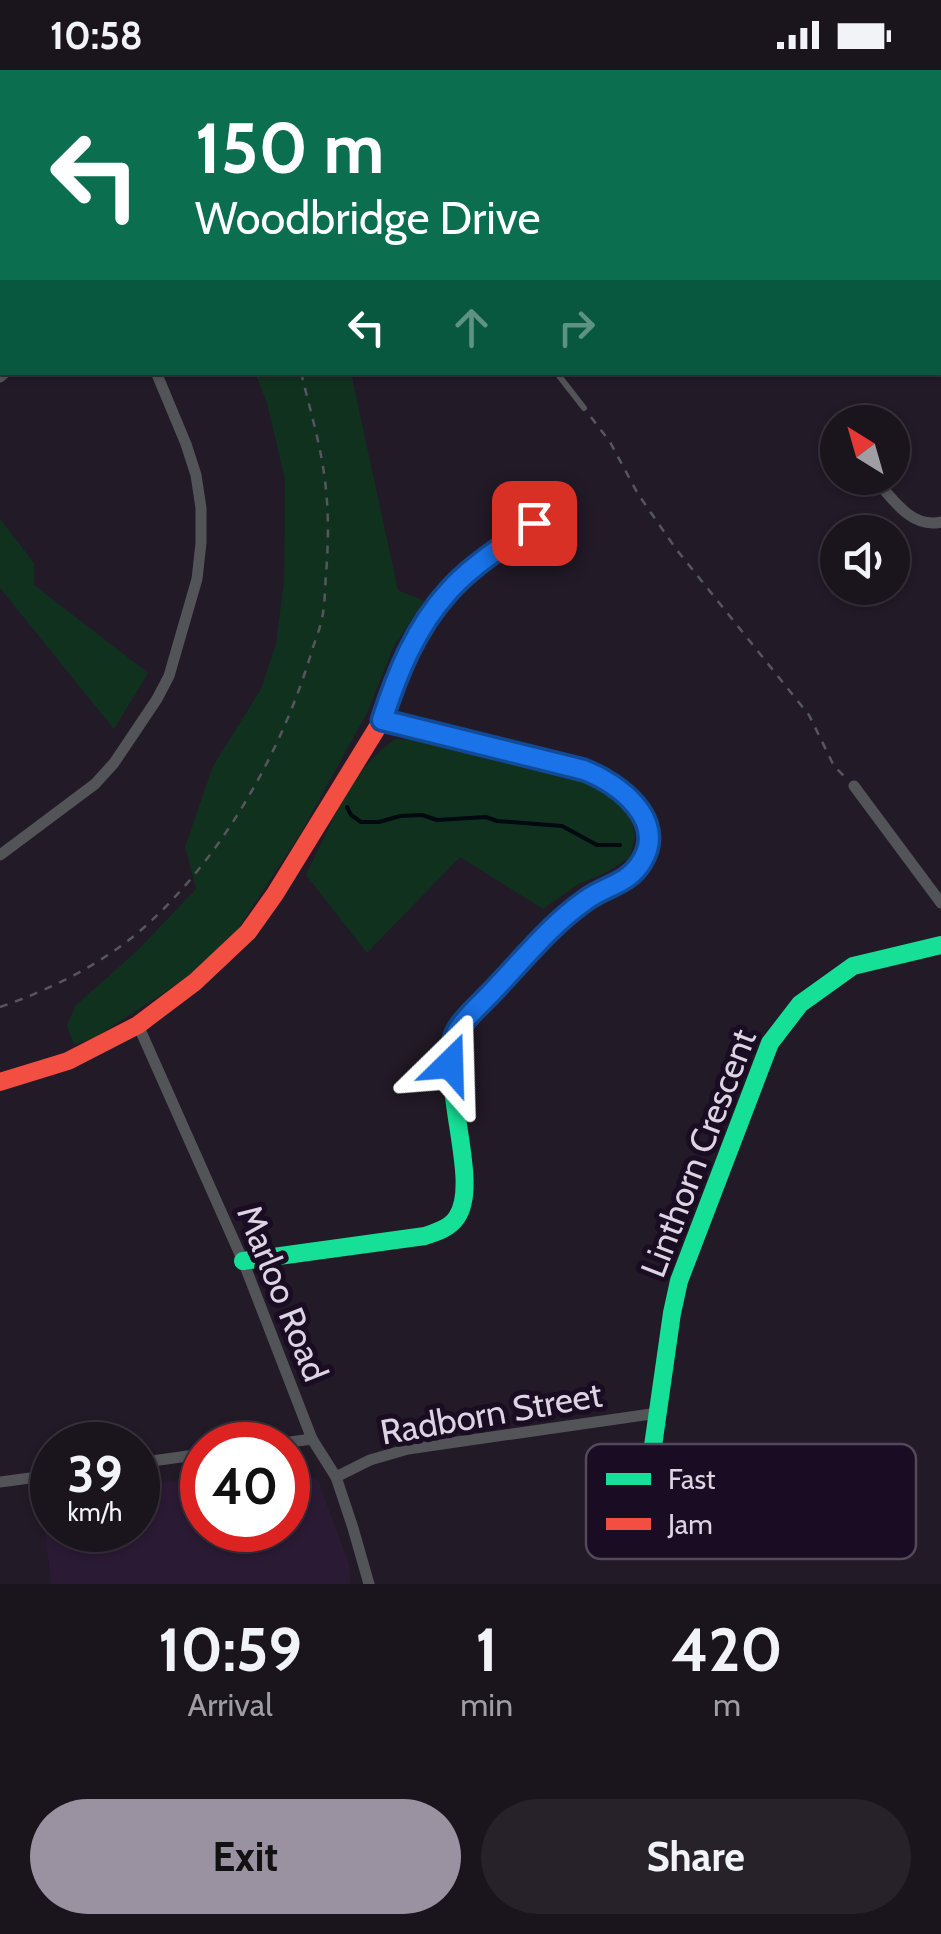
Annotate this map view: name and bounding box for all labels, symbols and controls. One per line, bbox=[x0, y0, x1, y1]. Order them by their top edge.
text: 10:58 bbox=[50, 12, 143, 59]
text: 150 m bbox=[195, 105, 384, 191]
icon: left bbox=[30, 110, 160, 240]
text: Woodbridge Drive bbox=[195, 191, 541, 245]
icon: left bbox=[339, 300, 394, 355]
icon: ahead bbox=[444, 300, 499, 355]
icon: right bbox=[549, 300, 604, 355]
north arrow bbox=[820, 405, 910, 495]
map controls bbox=[820, 405, 910, 605]
pin bbox=[492, 481, 577, 566]
icon: arrive bbox=[507, 496, 562, 551]
button: sound bbox=[820, 515, 910, 605]
position arrow bbox=[398, 1012, 502, 1116]
street label: Linthorn Crescent bbox=[631, 1023, 765, 1283]
street label: Marloo Road bbox=[228, 1199, 338, 1387]
street label: Radborn Street bbox=[377, 1372, 605, 1454]
speed limit sign: 40 bbox=[180, 1422, 310, 1552]
text: 39 bbox=[67, 1444, 123, 1505]
legend bbox=[586, 1444, 916, 1559]
text: Fast bbox=[668, 1462, 716, 1496]
text: km/h bbox=[68, 1497, 122, 1527]
text: Jam bbox=[667, 1507, 713, 1541]
text: 10:59 bbox=[158, 1613, 302, 1686]
text: 1 bbox=[476, 1613, 498, 1686]
text: 420 bbox=[671, 1613, 783, 1686]
text: Arrival bbox=[188, 1685, 273, 1724]
text: min bbox=[460, 1685, 513, 1724]
text: m bbox=[713, 1685, 741, 1724]
button: Exit bbox=[30, 1799, 461, 1914]
button: Share bbox=[481, 1799, 911, 1914]

